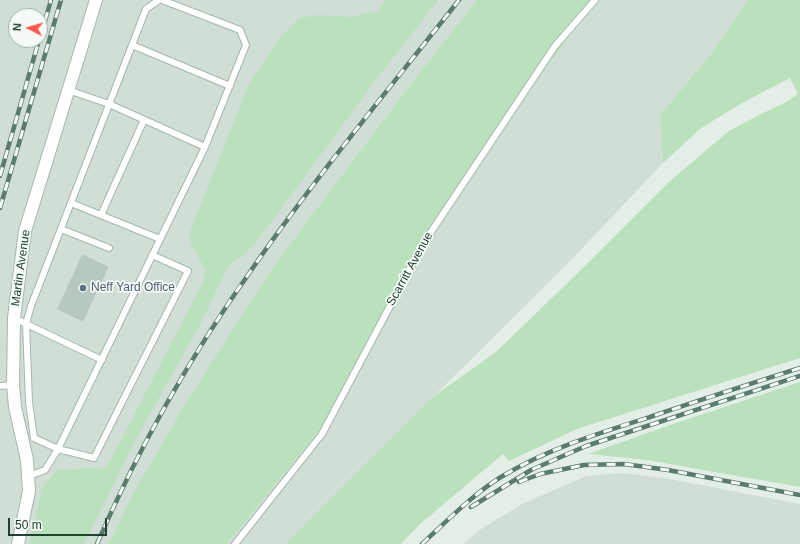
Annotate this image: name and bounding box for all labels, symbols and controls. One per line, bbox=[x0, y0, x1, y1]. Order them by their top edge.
north arrow bbox=[8, 8, 48, 48]
text: N bbox=[11, 23, 23, 32]
street label: Martin Avenue bbox=[9, 229, 33, 307]
street label: Scarritt Avenue bbox=[384, 230, 436, 308]
place label: Neff Yard Office bbox=[91, 281, 175, 295]
marker: Neff Yard Office bbox=[78, 283, 88, 293]
scale bar bbox=[10, 510, 109, 536]
text: 50 m bbox=[15, 518, 42, 532]

